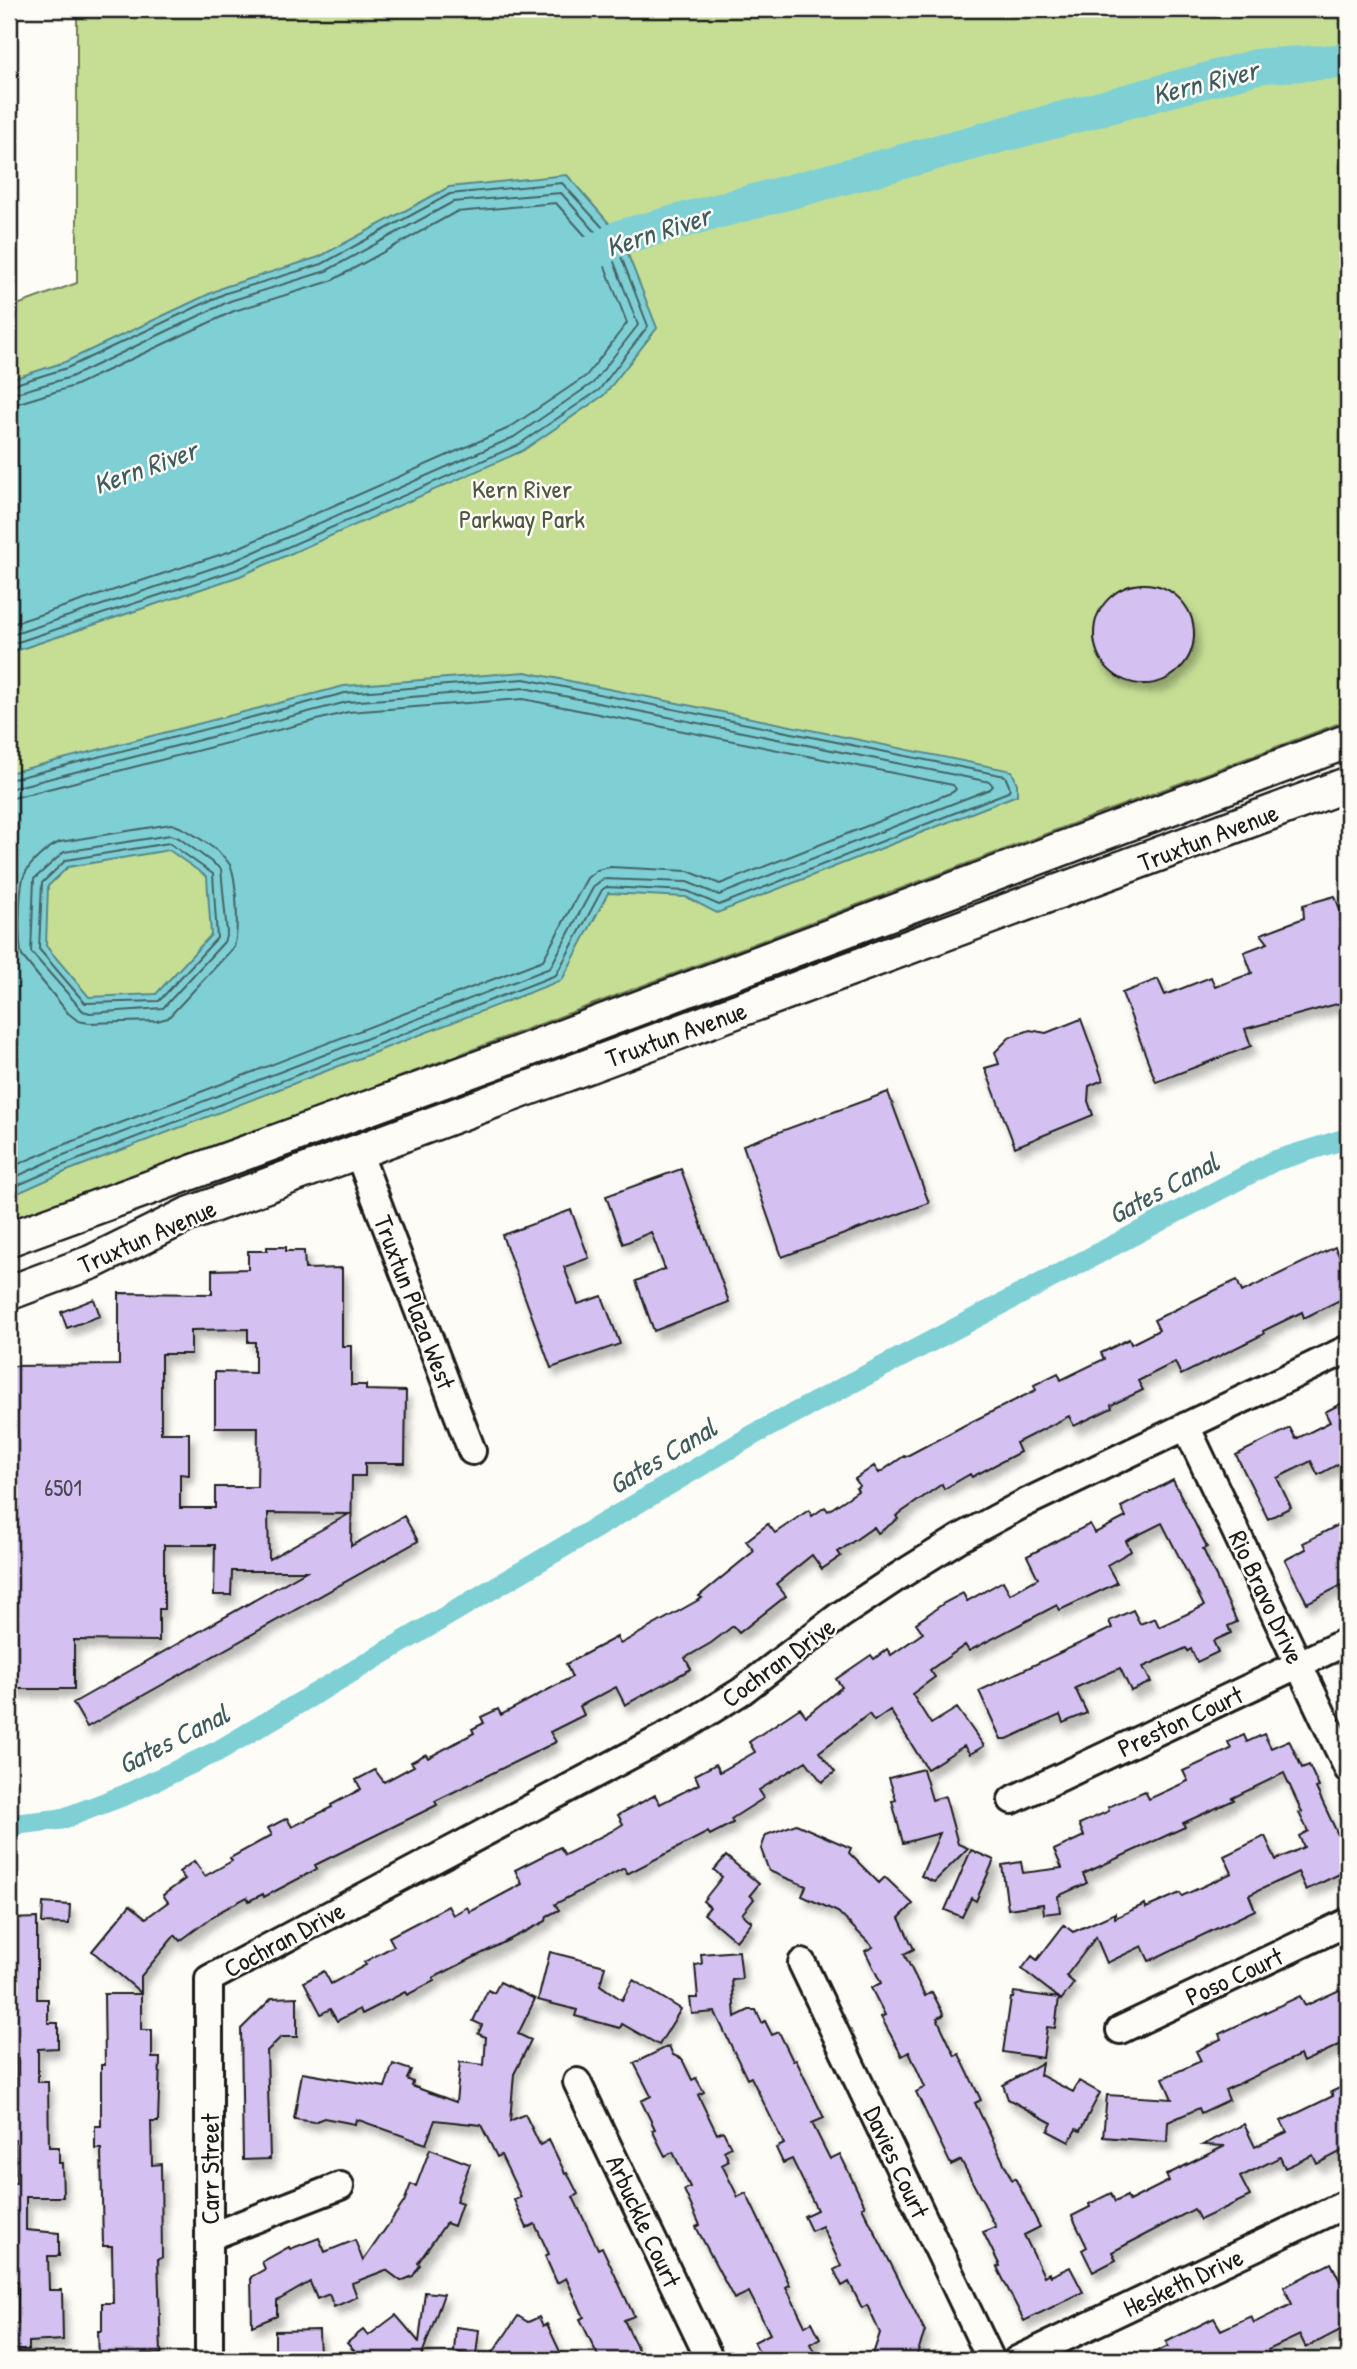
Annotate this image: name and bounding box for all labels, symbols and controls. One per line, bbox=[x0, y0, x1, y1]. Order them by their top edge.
water label: Kern River bbox=[1148, 50, 1265, 113]
water label: Kern River bbox=[601, 195, 718, 266]
water label: Kern River bbox=[88, 430, 205, 503]
park label: Kern River Parkway Park bbox=[459, 471, 585, 536]
street label: Truxtun Avenue bbox=[1133, 794, 1283, 880]
street label: Truxtun Avenue bbox=[601, 992, 751, 1076]
water label: Gates Canal bbox=[1101, 1142, 1226, 1233]
street label: Truxtun Avenue bbox=[73, 1190, 221, 1282]
street label: Truxtun Plaza West bbox=[366, 1210, 465, 1395]
water label: Gates Canal bbox=[601, 1408, 724, 1503]
house number: 6501 bbox=[44, 1472, 82, 1503]
street label: Rio Bravo Drive bbox=[1221, 1525, 1313, 1669]
street label: Cochran Drive bbox=[714, 1609, 842, 1715]
street label: Preston Court bbox=[1112, 1676, 1249, 1765]
water label: Gates Canal bbox=[111, 1694, 236, 1783]
street label: Cochran Drive bbox=[217, 1892, 351, 1986]
street label: Poso Court bbox=[1180, 1938, 1289, 2014]
street label: Davies Court bbox=[856, 2101, 938, 2224]
street label: Carr Street bbox=[192, 2112, 227, 2224]
street label: Arbuckle Court bbox=[598, 2149, 690, 2294]
street label: Hesketh Drive bbox=[1117, 2239, 1249, 2325]

